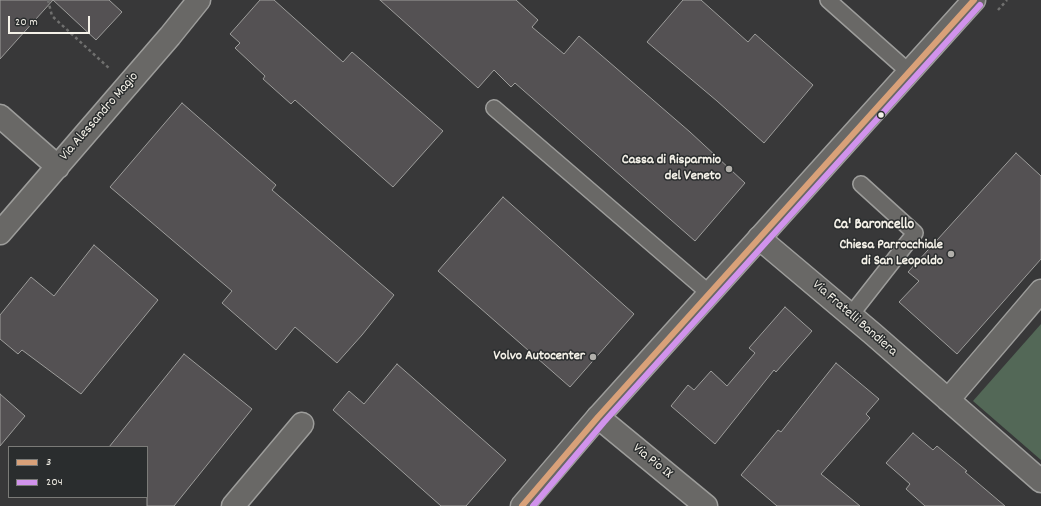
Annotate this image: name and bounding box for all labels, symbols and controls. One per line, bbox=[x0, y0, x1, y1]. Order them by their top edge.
scale bar bbox=[10, 8, 92, 34]
text: 20 m bbox=[15, 14, 38, 31]
street label: Via Alessandro Magio bbox=[57, 69, 143, 165]
unlabelled marker bbox=[876, 110, 886, 120]
place label: Cassa di Risparmio del Veneto bbox=[622, 153, 721, 186]
marker: Cassa di Risparmio del Veneto bbox=[724, 164, 734, 174]
district label: Ca' Baroncello bbox=[834, 217, 914, 235]
place label: Chiesa Parrocchiale di San Leopoldo bbox=[839, 238, 943, 270]
marker: Chiesa Parrocchiale di San Leopoldo bbox=[946, 249, 956, 259]
street label: Via Fratelli Bandiera bbox=[808, 277, 900, 361]
place label: Volvo Autocenter bbox=[494, 349, 585, 365]
marker: Volvo Autocenter bbox=[588, 352, 598, 362]
street label: Via Pio IX bbox=[629, 441, 675, 483]
legend bbox=[8, 446, 148, 498]
text: 3 bbox=[46, 454, 51, 471]
text: 204 bbox=[46, 474, 63, 491]

